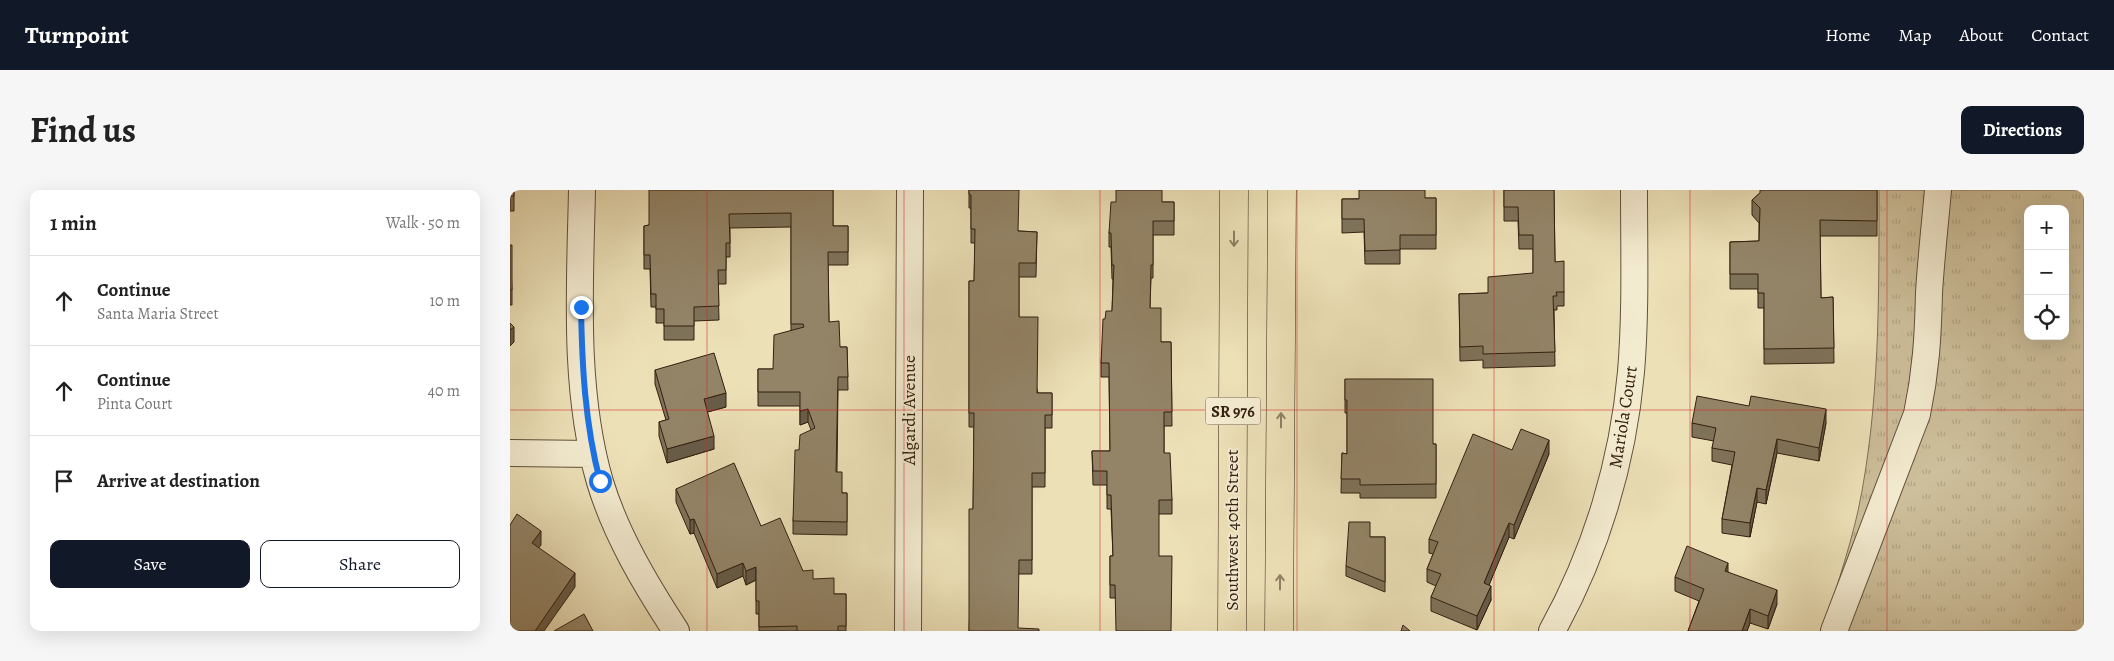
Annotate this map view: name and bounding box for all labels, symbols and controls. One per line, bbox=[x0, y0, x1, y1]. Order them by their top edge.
text: Turnpoint bbox=[25, 19, 129, 51]
text: Home bbox=[1825, 23, 1870, 47]
text: Map bbox=[1898, 23, 1931, 47]
text: About bbox=[1959, 23, 2003, 47]
text: Contact bbox=[2031, 23, 2089, 47]
text: Find us bbox=[30, 106, 136, 154]
button: Directions bbox=[1961, 106, 2084, 154]
map controls bbox=[2024, 205, 2069, 340]
button: + bbox=[2024, 205, 2069, 250]
text: 1 min bbox=[50, 209, 97, 237]
text: Walk · 50 m bbox=[386, 212, 460, 234]
one-way arrow bbox=[1229, 230, 1239, 246]
button: − bbox=[2024, 250, 2069, 295]
text: Continue bbox=[97, 277, 171, 303]
icon: ahead bbox=[50, 287, 78, 315]
text: 10 m bbox=[430, 290, 460, 312]
button: locate bbox=[2024, 295, 2069, 340]
route end bbox=[570, 296, 593, 319]
text: Santa Maria Street bbox=[97, 303, 219, 325]
street label: Algardi Avenue bbox=[897, 355, 921, 466]
street label: Mariola Court bbox=[1603, 364, 1643, 470]
text: Continue bbox=[97, 367, 171, 393]
icon: ahead bbox=[50, 377, 78, 405]
text: 40 m bbox=[428, 380, 460, 402]
text: Pinta Court bbox=[97, 393, 173, 415]
road number: SR 976 bbox=[1206, 398, 1260, 425]
one-way arrow bbox=[1276, 412, 1286, 428]
street label: Southwest 40th Street bbox=[1220, 449, 1244, 611]
icon: arrive bbox=[50, 467, 78, 495]
text: Arrive at destination bbox=[97, 468, 260, 494]
route start bbox=[589, 470, 612, 493]
button: Save bbox=[50, 540, 250, 588]
button: Share bbox=[260, 540, 460, 588]
one-way arrow bbox=[1275, 575, 1285, 591]

